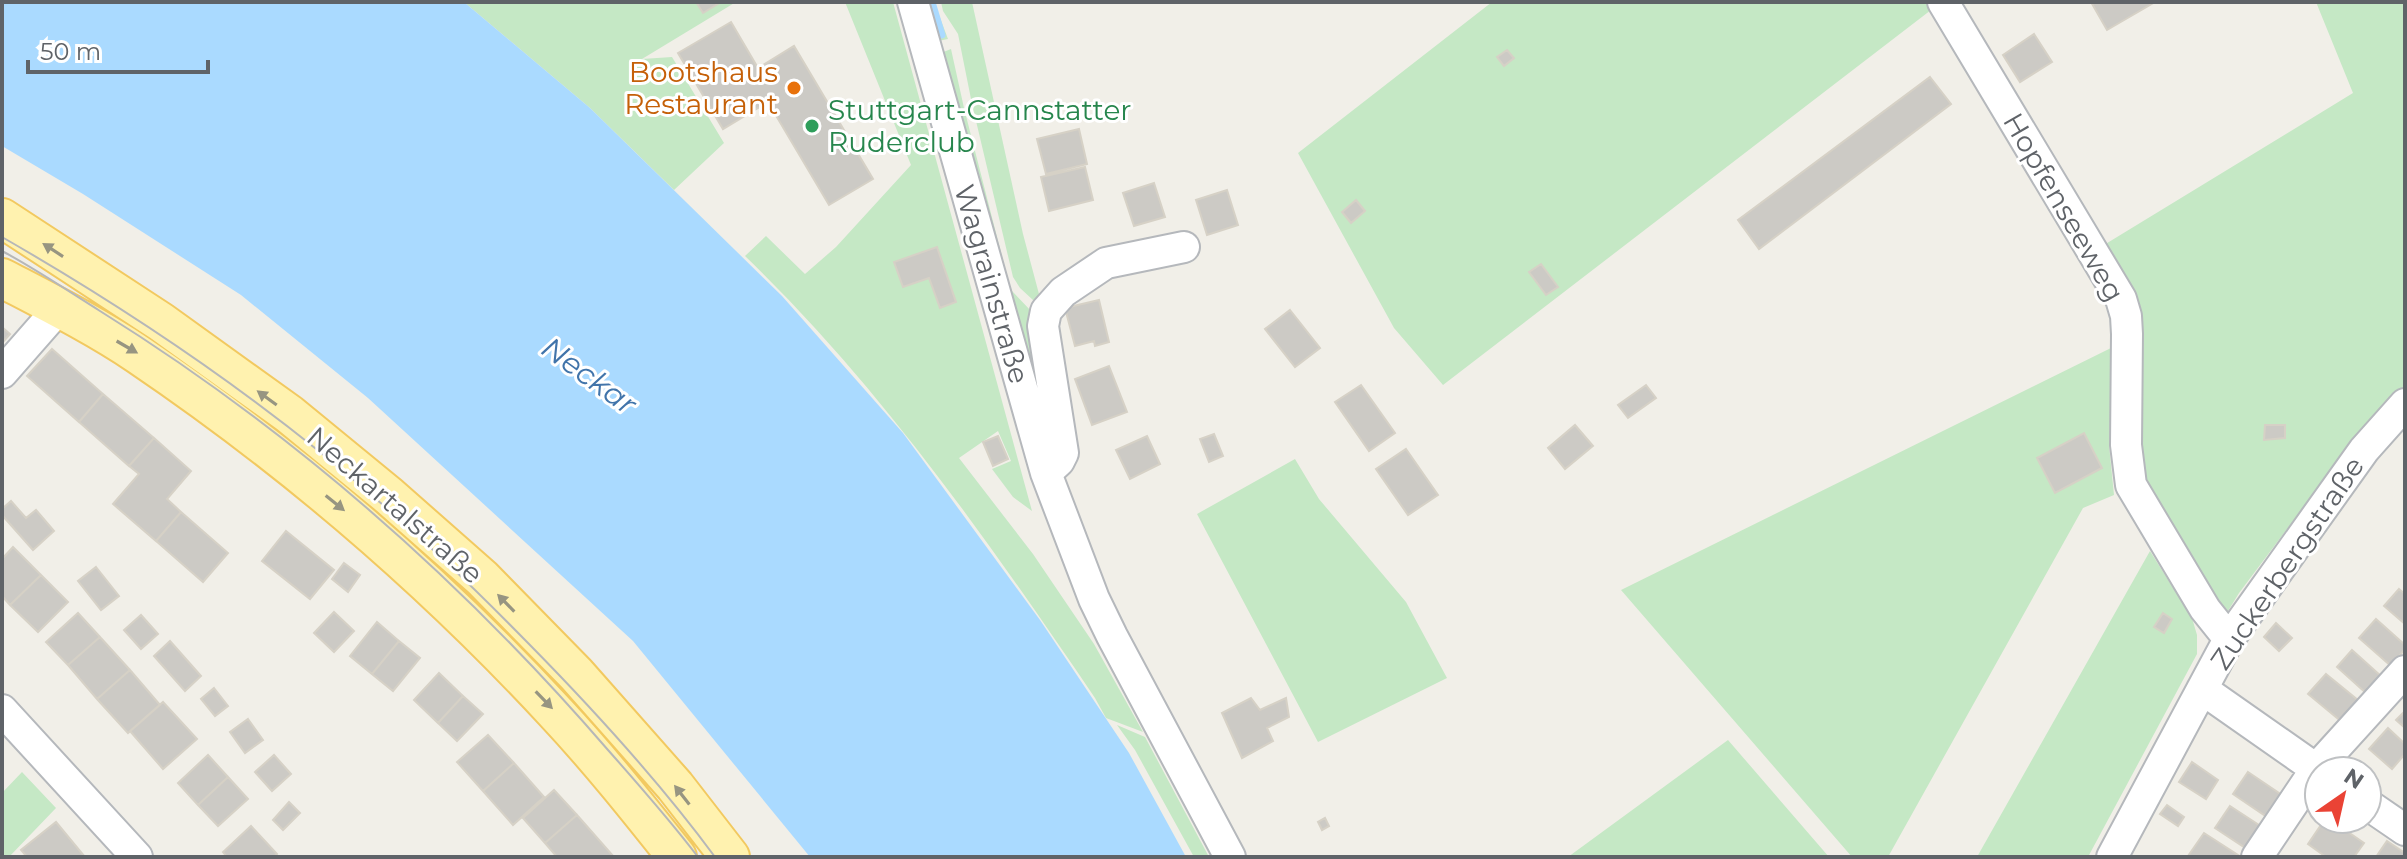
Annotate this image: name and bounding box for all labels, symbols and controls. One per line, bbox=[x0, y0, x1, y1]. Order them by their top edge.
scale bar bbox=[28, 24, 208, 74]
text: 50 m bbox=[40, 37, 101, 66]
place label: Bootshaus Restaurant bbox=[624, 55, 778, 121]
marker: Bootshaus Restaurant bbox=[785, 79, 803, 97]
place label: Stuttgart-Cannstatter Ruderclub bbox=[828, 93, 1132, 159]
street label: Hopfenseeweg bbox=[1996, 107, 2132, 307]
marker: Stuttgart-Cannstatter Ruderclub bbox=[803, 117, 821, 135]
street label: Wagrainstraße bbox=[947, 180, 1037, 388]
one-way arrow bbox=[42, 243, 63, 258]
water label: Neckar bbox=[534, 329, 645, 423]
one-way arrow bbox=[115, 340, 138, 354]
one-way arrow bbox=[256, 391, 277, 406]
street label: Neckartalstraße bbox=[300, 419, 490, 591]
street label: Zuckerbergstraße bbox=[2203, 450, 2371, 676]
one-way arrow bbox=[324, 494, 344, 511]
one-way arrow bbox=[498, 594, 516, 613]
one-way arrow bbox=[534, 690, 553, 709]
north arrow bbox=[2303, 755, 2383, 835]
text: N bbox=[2339, 763, 2369, 795]
one-way arrow bbox=[674, 785, 690, 805]

